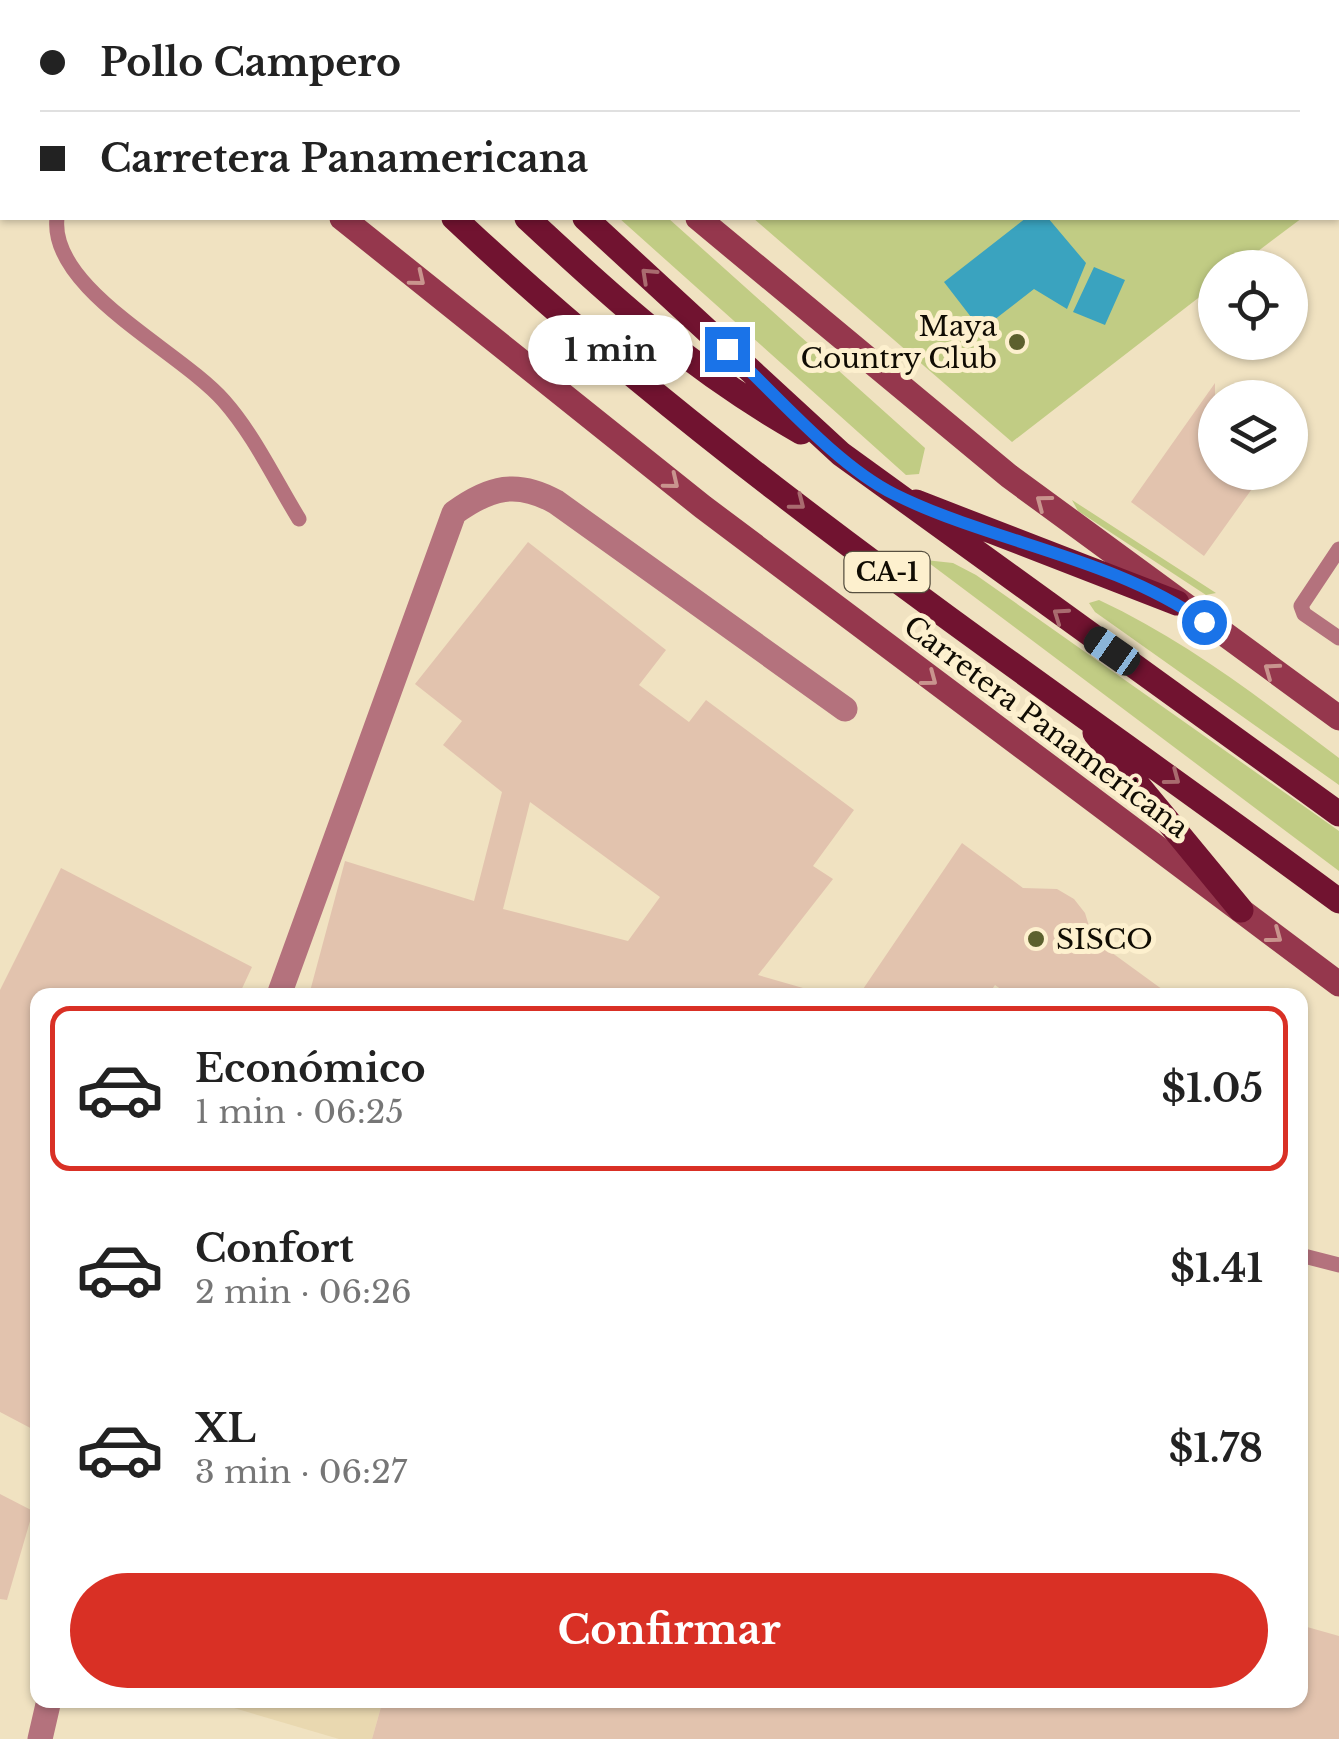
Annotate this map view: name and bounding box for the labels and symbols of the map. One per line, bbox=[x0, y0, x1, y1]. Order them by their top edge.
one-way arrow bbox=[407, 267, 425, 285]
one-way arrow bbox=[641, 269, 660, 287]
place label: Maya Country Club bbox=[801, 309, 997, 376]
callout: 1 min bbox=[527, 314, 692, 384]
route end bbox=[705, 327, 750, 372]
marker: Maya Country Club bbox=[1006, 331, 1028, 353]
one-way arrow bbox=[661, 470, 679, 488]
one-way arrow bbox=[787, 492, 805, 509]
one-way arrow bbox=[1036, 497, 1054, 514]
road number: CA-1 bbox=[844, 552, 930, 592]
route start bbox=[1182, 600, 1227, 645]
street label: Carretera Panamericana bbox=[897, 609, 1196, 846]
one-way arrow bbox=[1053, 609, 1071, 627]
car bbox=[1079, 622, 1145, 680]
one-way arrow bbox=[1264, 664, 1282, 682]
one-way arrow bbox=[919, 668, 937, 685]
one-way arrow bbox=[1162, 767, 1180, 784]
place label: SISCO bbox=[1056, 922, 1153, 957]
one-way arrow bbox=[1264, 924, 1282, 941]
marker: SISCO bbox=[1025, 928, 1047, 950]

